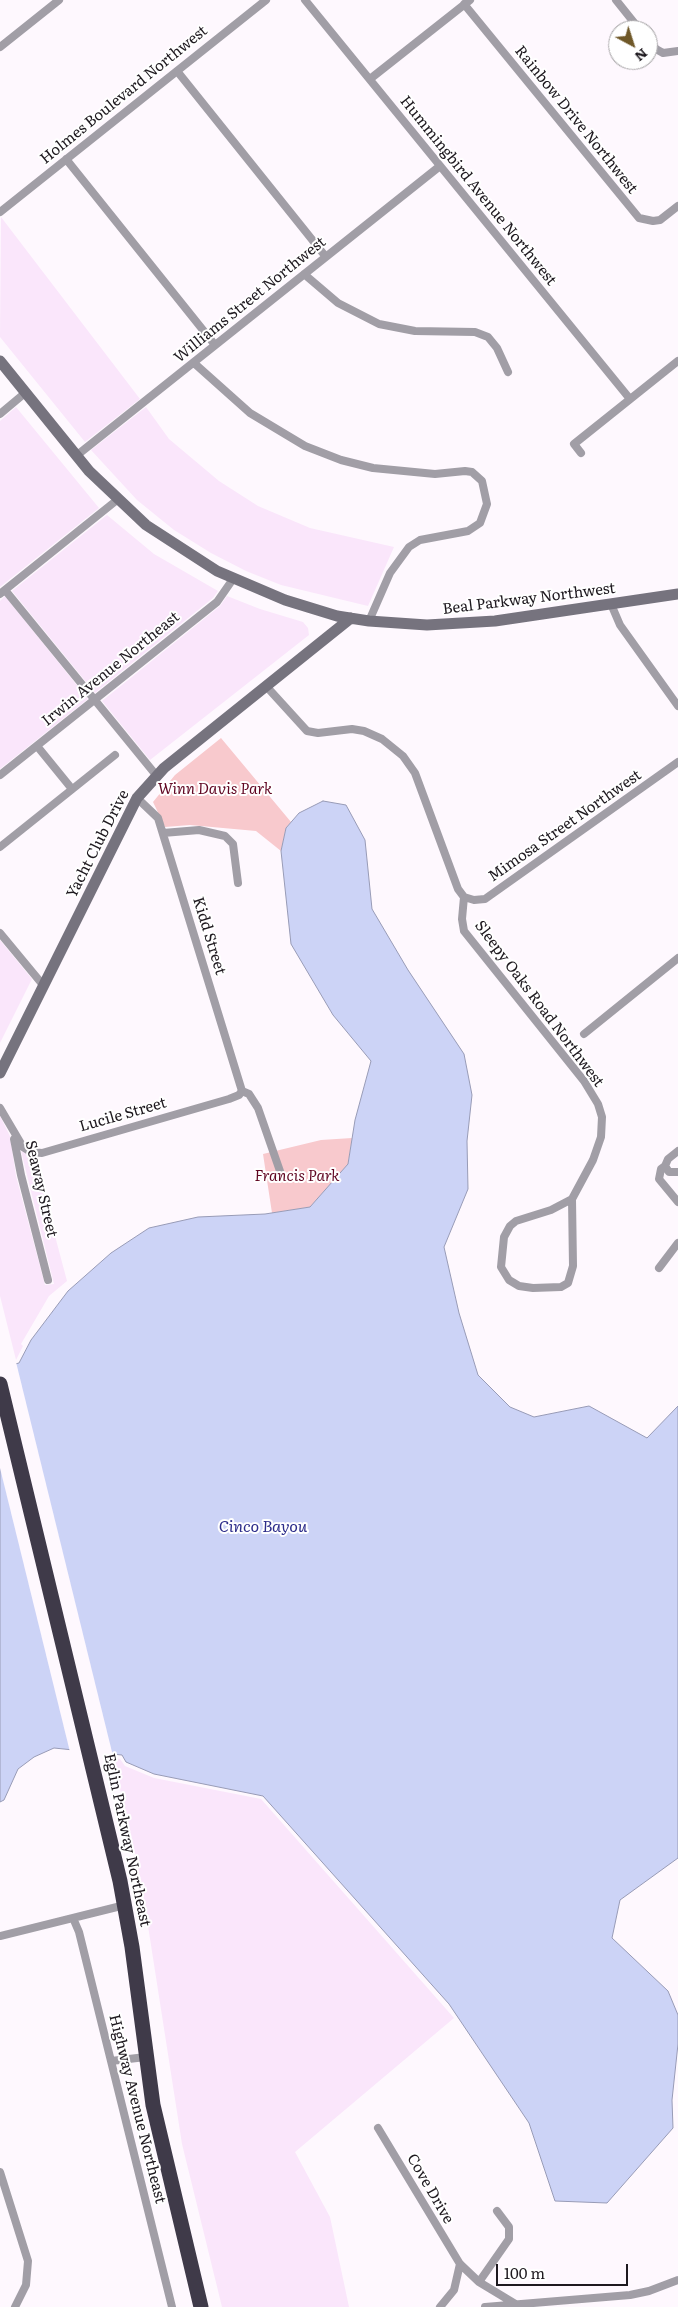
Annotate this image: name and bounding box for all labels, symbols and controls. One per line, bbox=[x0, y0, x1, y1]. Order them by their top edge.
north arrow bbox=[608, 20, 658, 70]
street label: Holmes Boulevard Northwest bbox=[37, 22, 211, 168]
street label: Rainbow Drive Northwest bbox=[511, 42, 641, 198]
street label: Hummingbird Avenue Northwest bbox=[396, 93, 560, 289]
street label: Williams Street Northwest bbox=[170, 233, 330, 367]
street label: Beal Parkway Northwest bbox=[442, 579, 616, 619]
street label: Irwin Avenue Northeast bbox=[39, 608, 183, 730]
street label: Mimosa Street Northwest bbox=[485, 766, 645, 886]
park label: Winn Davis Park bbox=[158, 781, 272, 799]
street label: Yacht Club Drive bbox=[63, 787, 133, 901]
street label: Kidd Street bbox=[189, 895, 229, 977]
street label: Sleepy Oaks Road Northwest bbox=[471, 917, 607, 1091]
street label: Lucile Street bbox=[77, 1094, 169, 1136]
street label: Seaway Street bbox=[21, 1139, 61, 1239]
park label: Francis Park bbox=[254, 1168, 340, 1186]
water label: Cinco Bayou bbox=[219, 1517, 307, 1537]
street label: Eglin Parkway Northeast bbox=[100, 1752, 154, 1928]
street label: Highway Avenue Northeast bbox=[105, 2013, 169, 2205]
street label: Cove Drive bbox=[403, 2151, 457, 2227]
scale bar bbox=[498, 2254, 630, 2286]
text: 100 m bbox=[504, 2261, 545, 2284]

